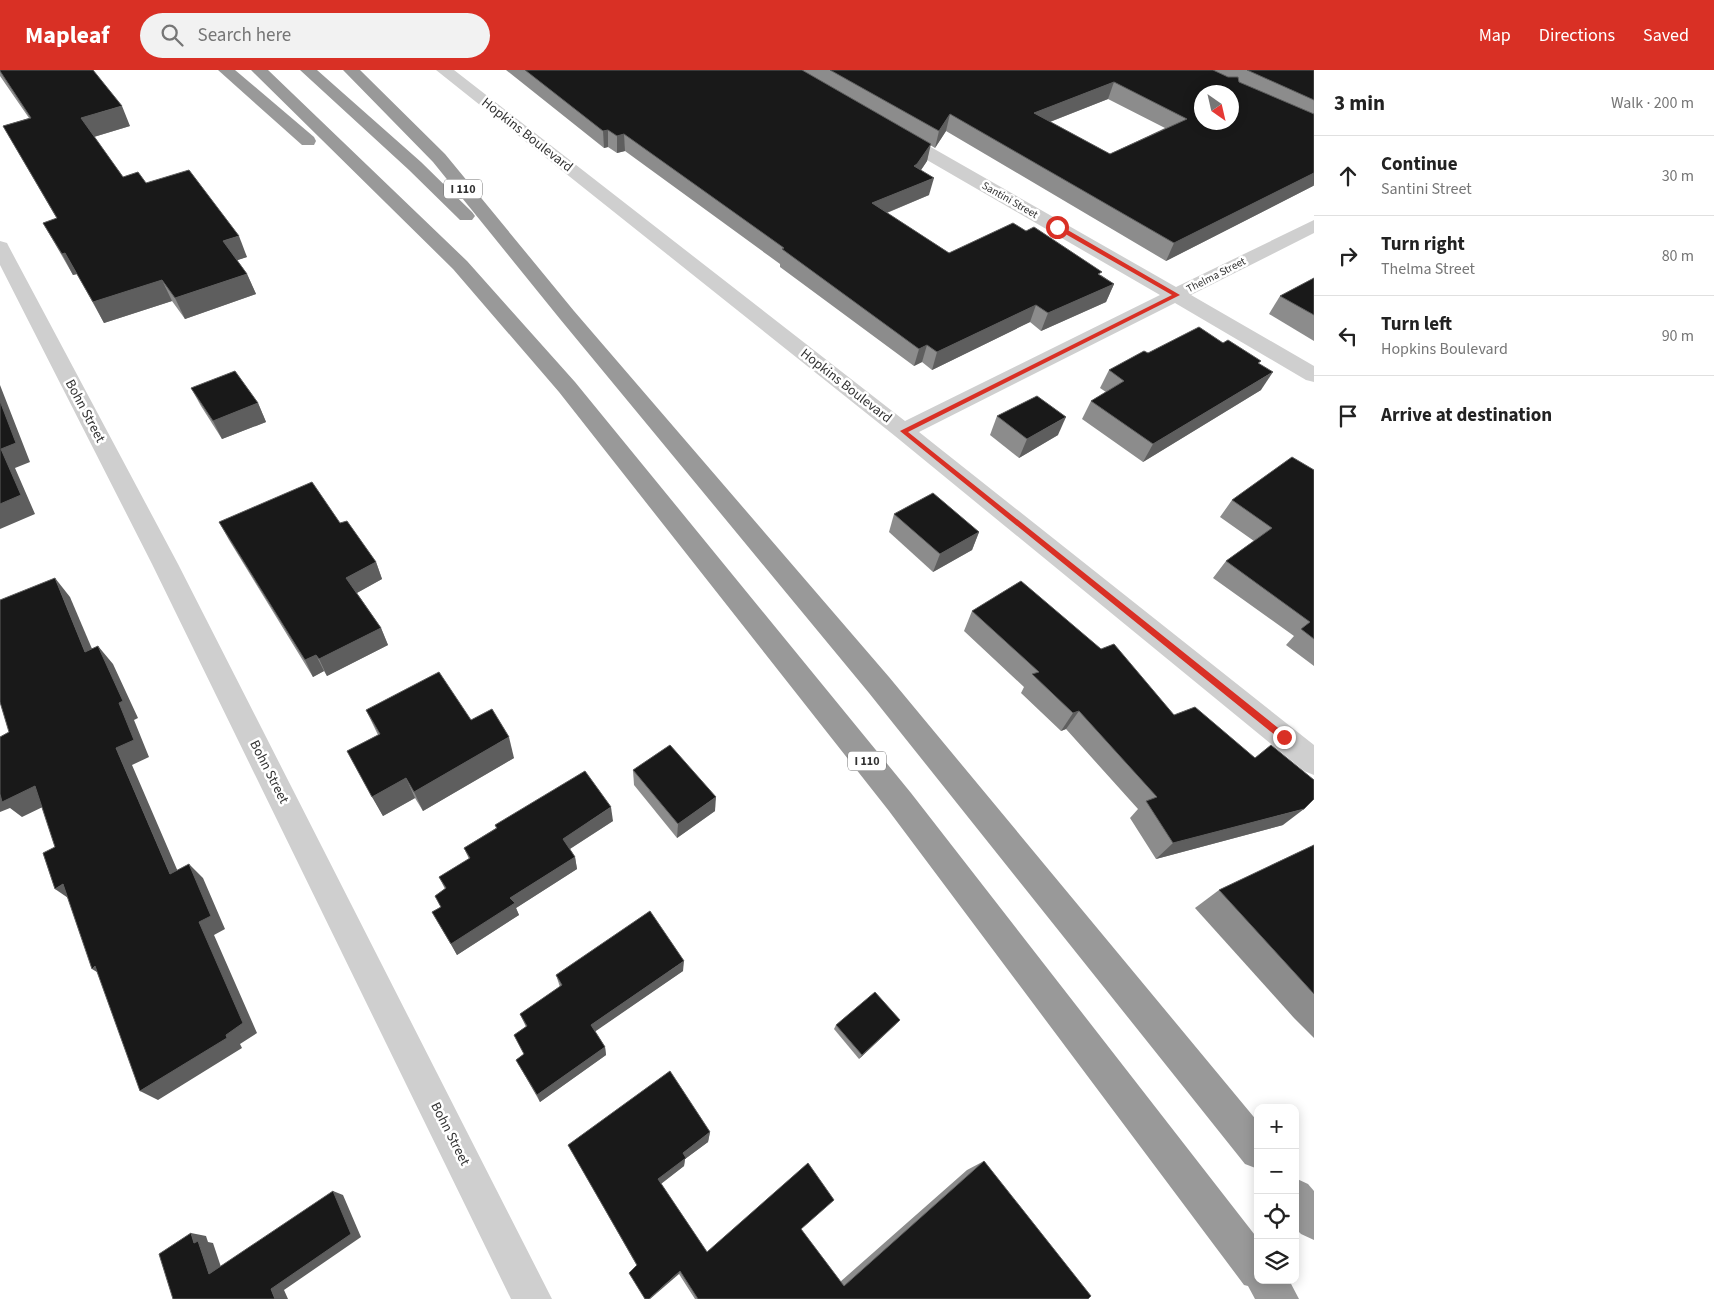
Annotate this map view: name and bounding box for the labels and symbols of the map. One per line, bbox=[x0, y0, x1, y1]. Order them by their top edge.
north arrow bbox=[1194, 85, 1239, 130]
street label: Hopkins Boulevard bbox=[477, 93, 577, 177]
street label: Santini Street bbox=[979, 178, 1041, 222]
road number: I 110 bbox=[444, 180, 482, 198]
route start bbox=[1046, 216, 1069, 239]
street label: Thelma Street bbox=[1184, 254, 1248, 296]
street label: Hopkins Boulevard bbox=[796, 344, 896, 428]
street label: Bohn Street bbox=[60, 376, 110, 446]
route end bbox=[1273, 726, 1296, 749]
street label: Bohn Street bbox=[244, 737, 294, 808]
road number: I 110 bbox=[848, 751, 886, 770]
street label: Bohn Street bbox=[425, 1099, 475, 1170]

